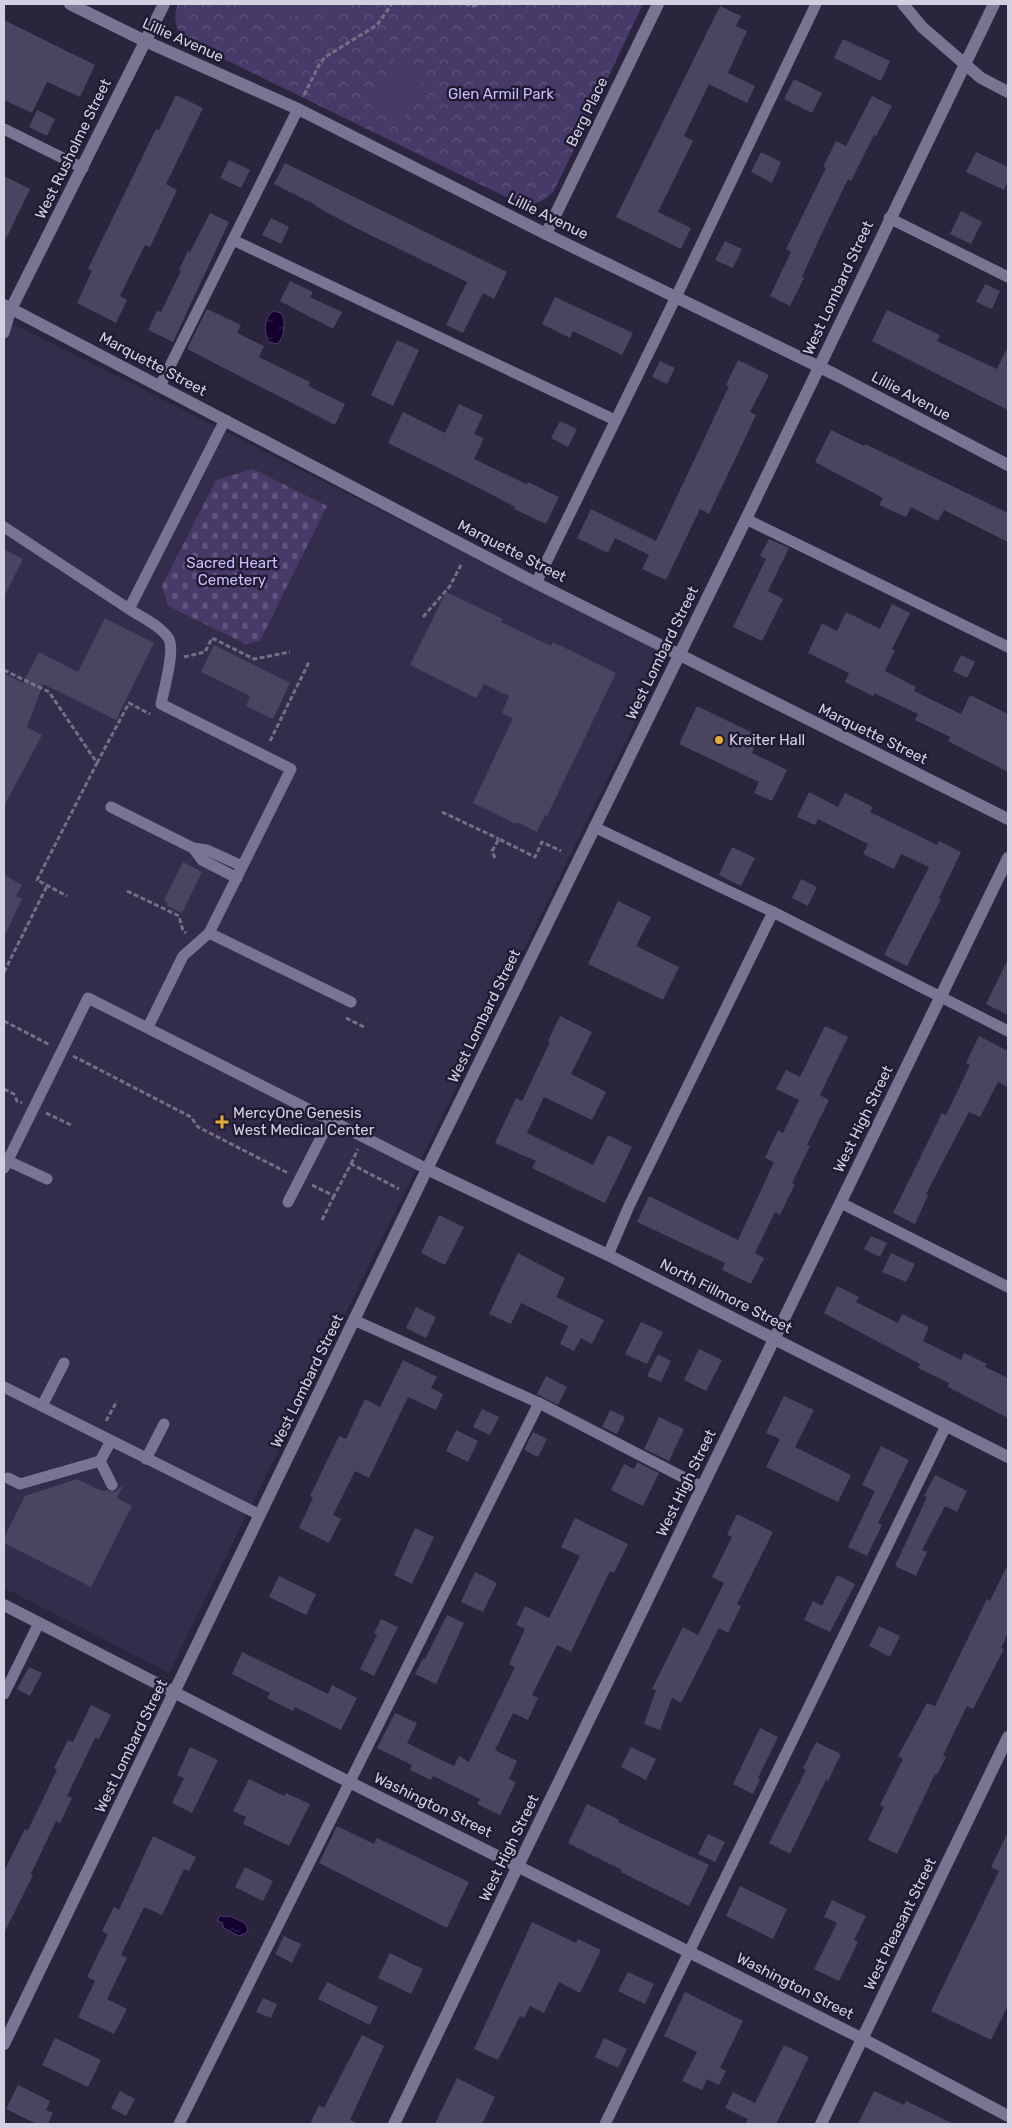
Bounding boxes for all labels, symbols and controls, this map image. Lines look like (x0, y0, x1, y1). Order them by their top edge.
street label: Lillie Avenue (140, 14, 226, 66)
street label: Berg Place (563, 74, 611, 150)
street label: West Rusholme Street (31, 76, 115, 222)
park label: Glen Armil Park (448, 85, 554, 103)
street label: Lillie Avenue (505, 189, 591, 243)
street label: West Lombard Street (799, 218, 877, 358)
street label: Marquette Street (96, 328, 210, 400)
street label: Lillie Avenue (868, 368, 954, 424)
street label: Marquette Street (455, 516, 569, 586)
park label: Sacred Heart Cemetery (186, 554, 278, 589)
street label: West Lombard Street (622, 583, 702, 723)
street label: Marquette Street (815, 700, 931, 768)
place label: Kreiter Hall (729, 731, 805, 749)
marker: Kreiter Hall (713, 734, 725, 746)
street label: West Lombard Street (444, 946, 524, 1086)
street label: West High Street (829, 1062, 897, 1175)
place label: MercyOne Genesis West Medical Center (233, 1104, 375, 1139)
marker: MercyOne Genesis West Medical Center (215, 1115, 229, 1129)
street label: North Fillmore Street (657, 1255, 795, 1337)
street label: West Lombard Street (267, 1311, 347, 1451)
street label: West High Street (652, 1426, 720, 1539)
street label: West Lombard Street (91, 1676, 171, 1816)
street label: Washington Street (371, 1769, 495, 1841)
street label: West High Street (475, 1791, 543, 1904)
street label: West Pleasant Street (860, 1855, 940, 1993)
street label: Washington Street (733, 1949, 857, 2023)

